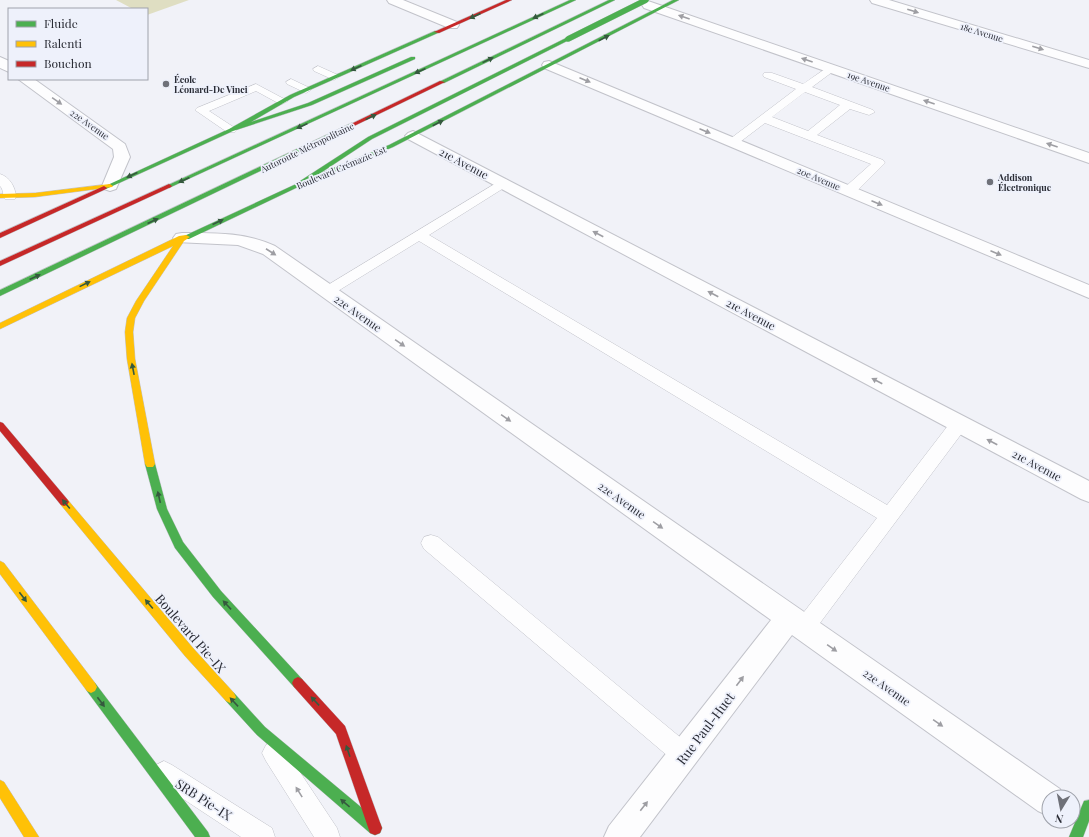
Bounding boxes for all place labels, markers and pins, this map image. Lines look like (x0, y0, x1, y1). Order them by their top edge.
place label: École Léonard-De Vinci (174, 73, 248, 95)
marker: École Léonard-De Vinci (161, 79, 171, 89)
place label: Addison Électronique (997, 171, 1052, 193)
marker: Addison Électronique (985, 177, 995, 187)

